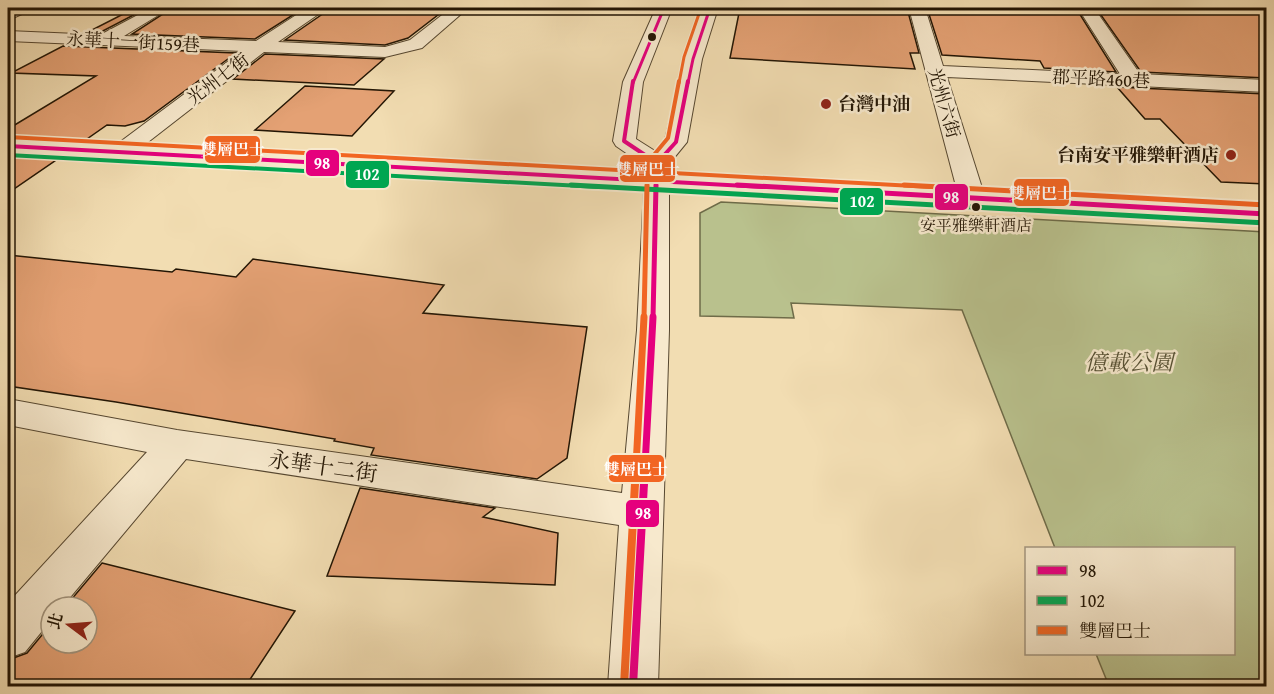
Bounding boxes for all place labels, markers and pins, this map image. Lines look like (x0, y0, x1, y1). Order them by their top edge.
unlabelled marker (646, 31, 658, 43)
place label: 台灣中油 (838, 90, 910, 117)
marker: 台灣中油 (819, 97, 833, 111)
place label: 台南安平雅樂軒酒店 (1057, 141, 1219, 168)
marker: 台南安平雅樂軒酒店 (1224, 148, 1238, 162)
marker: 安平雅樂軒酒店 (970, 201, 982, 213)
place label: 安平雅樂軒酒店 (920, 213, 1032, 237)

